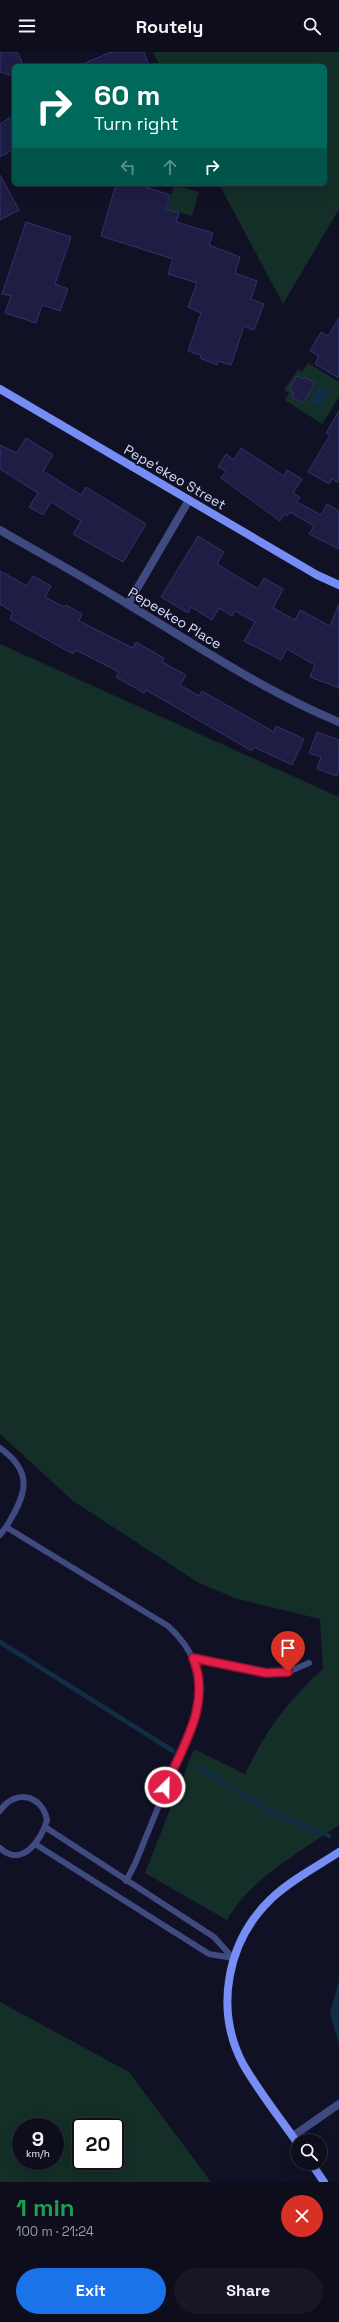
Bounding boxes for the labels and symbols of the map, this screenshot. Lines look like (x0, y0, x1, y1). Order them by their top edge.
street label: Pepeʻekeo Street (121, 440, 229, 514)
street label: Pepeekeo Place (125, 583, 225, 653)
pin (271, 1631, 305, 1672)
position arrow (144, 1766, 186, 1808)
speed limit sign: 20 (72, 2118, 124, 2170)

